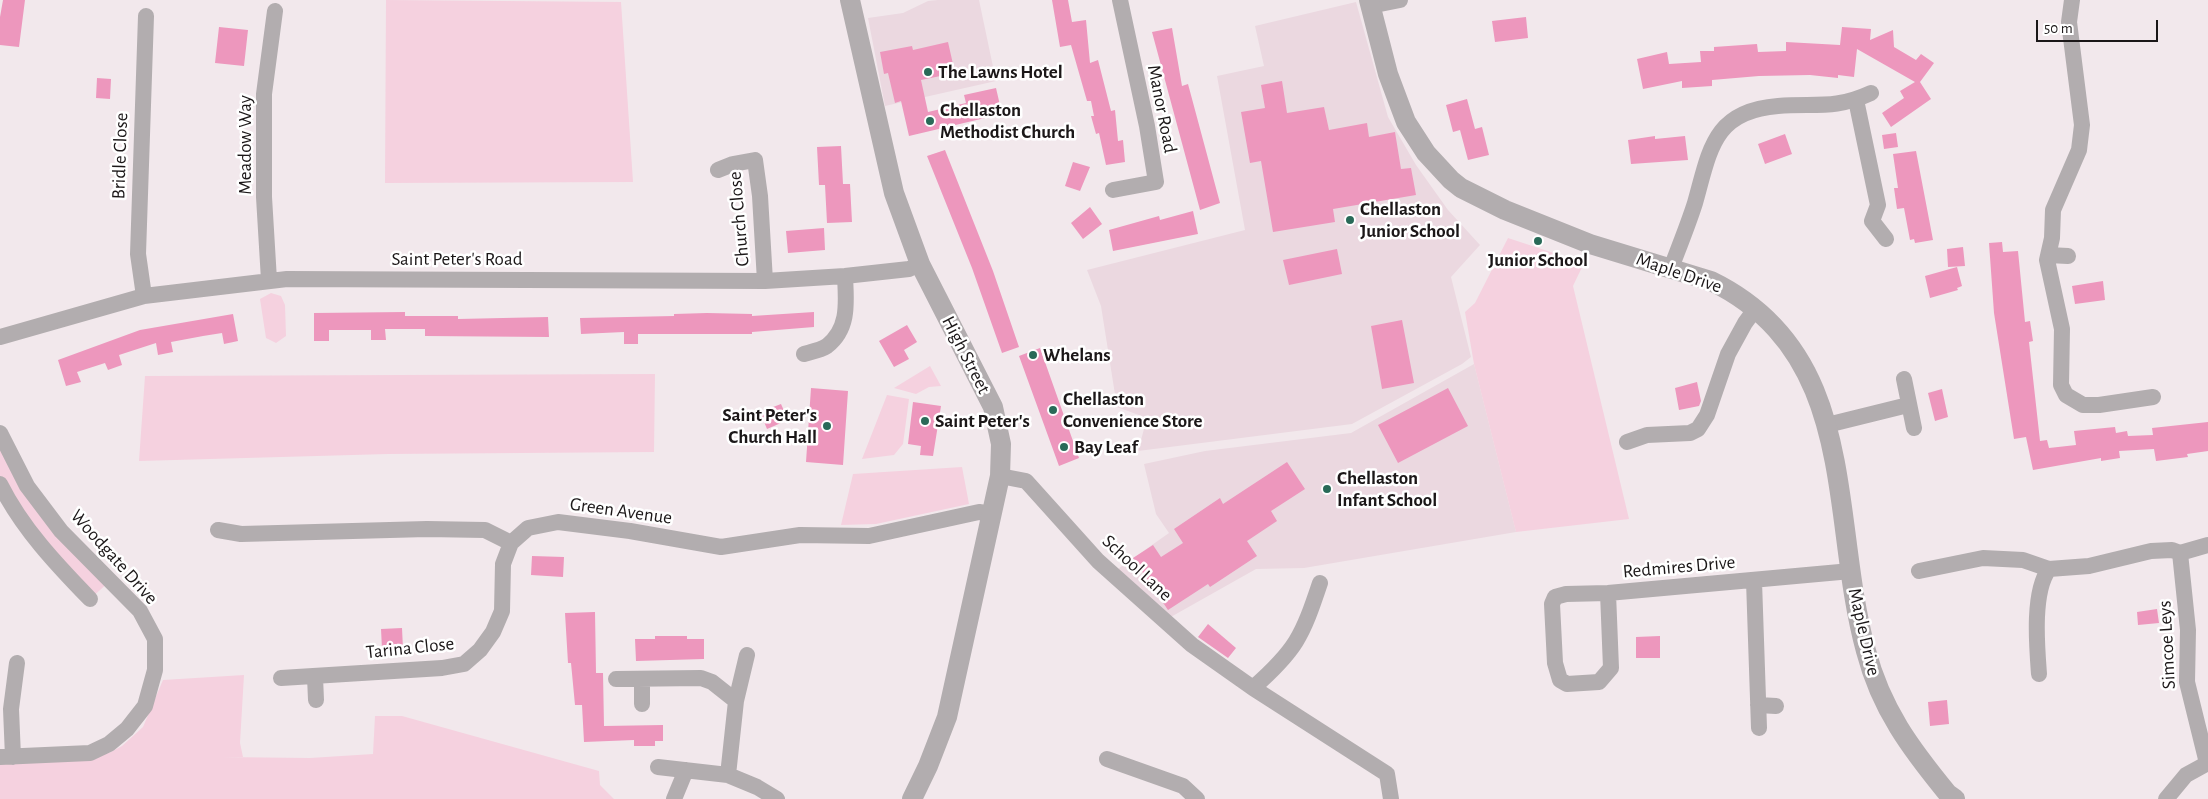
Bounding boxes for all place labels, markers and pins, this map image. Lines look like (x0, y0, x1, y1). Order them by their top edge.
place label: The Lawns Hotel (938, 61, 1063, 83)
marker: The Lawns Hotel (922, 66, 934, 78)
place label: Chellaston Methodist Church (940, 99, 1075, 143)
marker: Chellaston Methodist Church (924, 115, 936, 127)
place label: Chellaston Junior School (1360, 198, 1460, 242)
marker: Chellaston Junior School (1344, 214, 1356, 226)
marker: Junior School (1532, 235, 1544, 247)
place label: Junior School (1488, 249, 1588, 271)
place label: Whelans (1043, 344, 1111, 366)
marker: Whelans (1027, 349, 1039, 361)
place label: Chellaston Convenience Store (1063, 388, 1203, 432)
place label: Saint Peter's Church Hall (722, 404, 817, 448)
marker: Chellaston Convenience Store (1047, 404, 1059, 416)
place label: Saint Peter's (935, 410, 1030, 432)
marker: Saint Peter's (919, 415, 931, 427)
marker: Saint Peter's Church Hall (821, 420, 833, 432)
place label: Bay Leaf (1074, 436, 1138, 458)
marker: Bay Leaf (1058, 441, 1070, 453)
place label: Chellaston Infant School (1337, 467, 1437, 511)
marker: Chellaston Infant School (1321, 483, 1333, 495)

